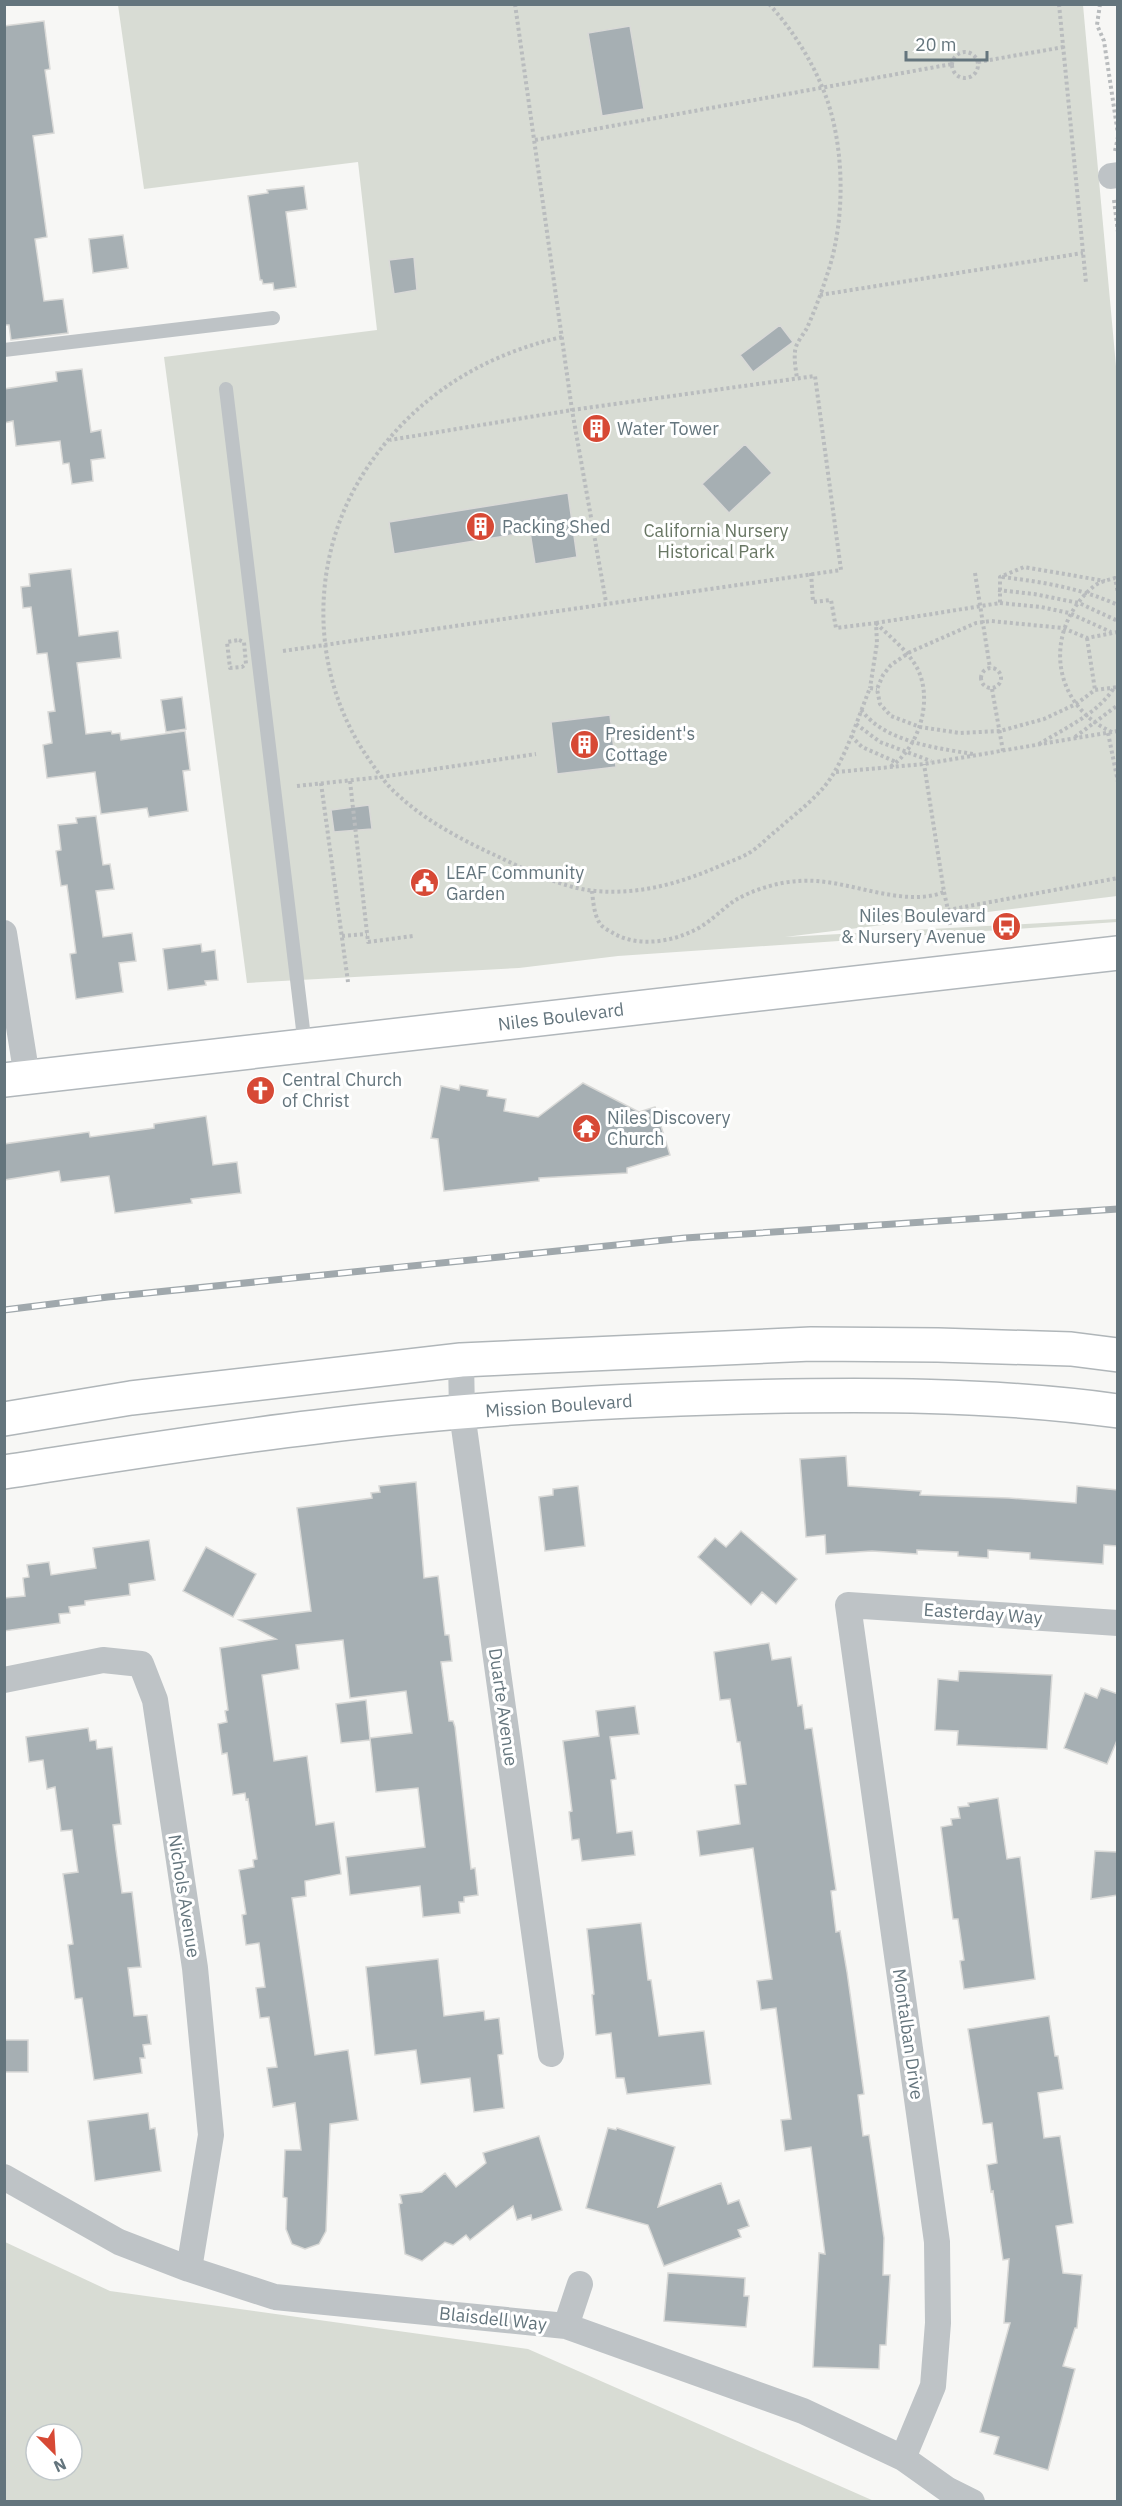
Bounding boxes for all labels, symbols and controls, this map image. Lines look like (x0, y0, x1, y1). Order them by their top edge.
scale bar (906, 24, 987, 62)
text: 20 m (915, 33, 957, 56)
building icon: Water Tower (580, 413, 612, 445)
place label: Water Tower (617, 417, 719, 440)
building icon: Packing Shed (465, 511, 497, 543)
place label: Packing Shed (502, 515, 610, 538)
park label: California Nursery Historical Park (643, 519, 789, 563)
place label: President's Cottage (605, 722, 695, 766)
building icon: President's Cottage (568, 728, 600, 760)
place label: LEAF Community Garden (446, 861, 584, 905)
public building icon: LEAF Community Garden (409, 867, 441, 899)
place label: Niles Boulevard & Nursery Avenue (841, 904, 986, 948)
bus stop icon: Niles Boulevard & Nursery Avenue (991, 910, 1023, 942)
street label: Niles Boulevard (497, 997, 625, 1036)
place label: Central Church of Christ (282, 1068, 402, 1112)
church icon: Central Church of Christ (245, 1074, 277, 1106)
place label: Niles Discovery Church (607, 1106, 731, 1150)
temple icon: Niles Discovery Church (570, 1112, 602, 1144)
street label: Mission Boulevard (485, 1389, 633, 1422)
street label: Easterday Way (923, 1598, 1043, 1629)
street label: Duarte Avenue (484, 1646, 523, 1768)
street label: Nichols Avenue (163, 1833, 206, 1959)
street label: Montalban Drive (888, 1967, 929, 2101)
street label: Blaisdell Way (438, 2301, 548, 2336)
north arrow (24, 2422, 84, 2482)
text: N (51, 2454, 69, 2477)

